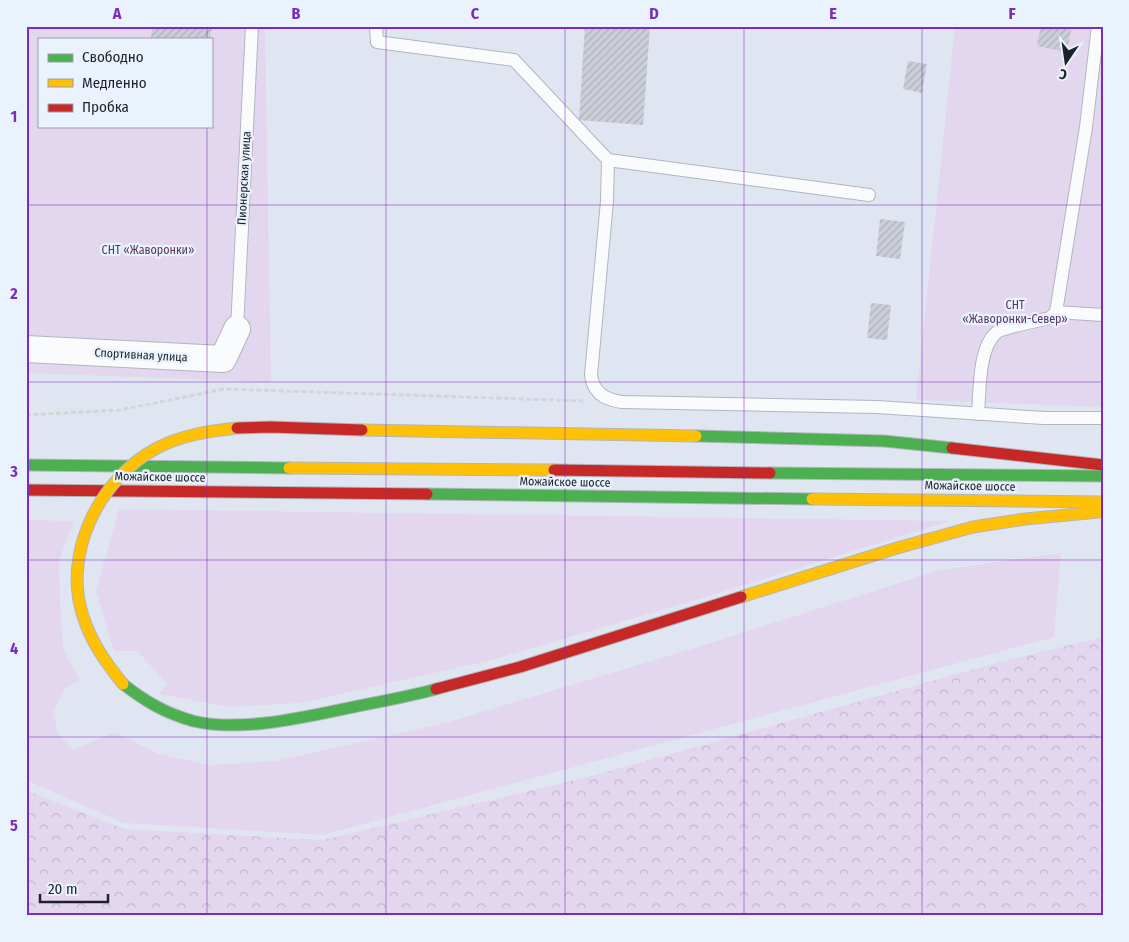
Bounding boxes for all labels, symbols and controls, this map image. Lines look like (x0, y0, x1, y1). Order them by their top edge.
text: A (112, 4, 122, 23)
text: B (292, 4, 301, 23)
text: C (471, 4, 480, 23)
text: D (649, 4, 659, 23)
text: E (829, 4, 837, 23)
text: F (1008, 4, 1016, 23)
legend (38, 38, 212, 128)
north arrow (1042, 38, 1092, 88)
text: Свободно (82, 48, 144, 66)
text: С (1057, 65, 1069, 83)
text: Медленно (82, 74, 147, 92)
text: Пробка (82, 98, 129, 116)
text: 1 (11, 107, 17, 126)
street label: Пионерская улица (235, 131, 253, 225)
park label: СНТ «Жаворонки» (102, 243, 194, 257)
text: 2 (9, 284, 18, 303)
park label: СНТ «Жаворонки-Север» (962, 298, 1068, 326)
street label: Спортивная улица (94, 346, 188, 364)
text: 3 (9, 462, 18, 481)
street label: Можайское шоссе (114, 469, 206, 485)
street label: Можайское шоссе (519, 474, 611, 490)
street label: Можайское шоссе (924, 478, 1016, 494)
text: 4 (10, 639, 18, 658)
text: 5 (10, 816, 18, 835)
scale bar (40, 872, 108, 904)
text: 20 m (48, 880, 78, 898)

